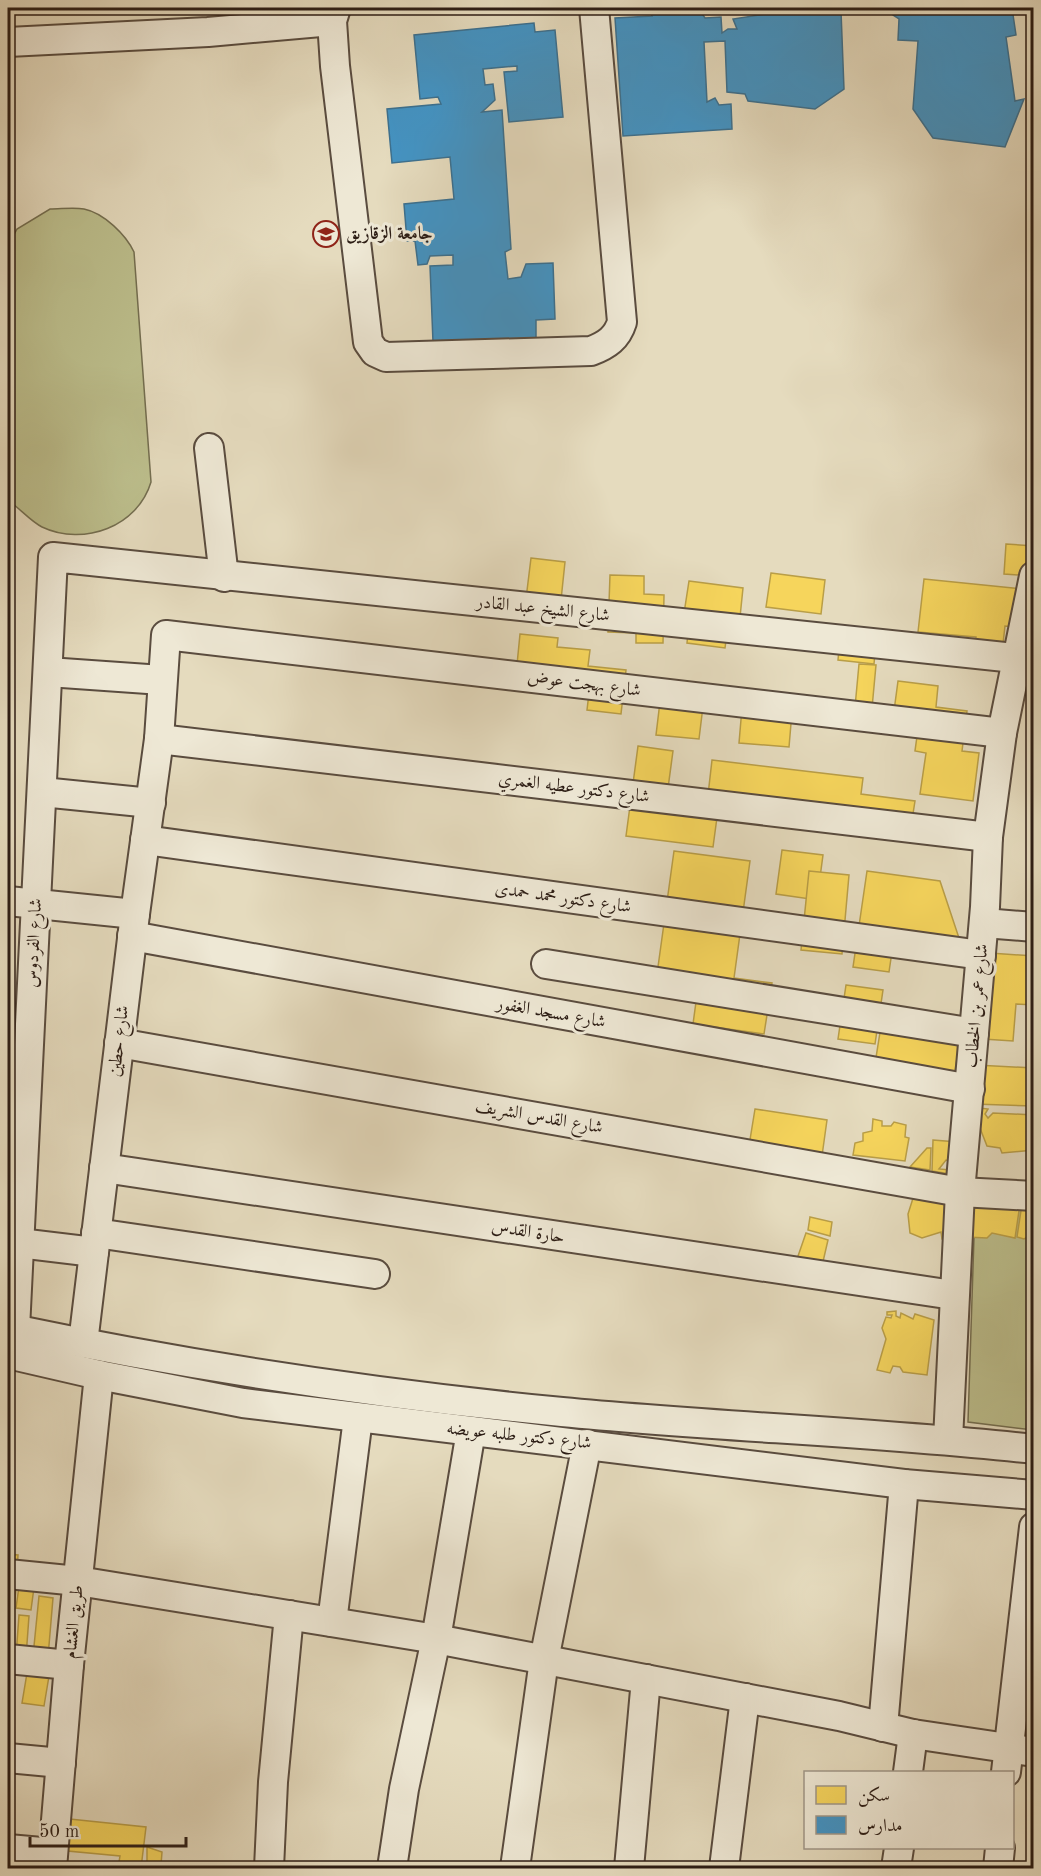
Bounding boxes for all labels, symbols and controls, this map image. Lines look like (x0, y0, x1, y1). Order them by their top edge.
school or university icon: جامعة الزقازيق (311, 219, 341, 249)
place label: جامعة الزقازيق (346, 225, 433, 244)
street label: شارع الشيخ عبد القادر (473, 593, 611, 631)
street label: شارع بهجت عوض (526, 668, 642, 705)
street label: شارع دكتور عطيه الغمري (497, 770, 651, 811)
street label: شارع دكتور محمد حمدى (493, 880, 632, 921)
street label: شارع الفردوس (23, 898, 50, 988)
street label: شارع عمر بن الخطاب (963, 943, 996, 1069)
street label: شارع مسجد الغفور (492, 994, 607, 1036)
street label: شارع حطين (106, 1004, 137, 1078)
street label: شارع القدس الشريف (473, 1097, 604, 1142)
street label: حارة القدس (490, 1217, 566, 1248)
street label: شارع دكتور طلبه عويضه (445, 1419, 592, 1458)
street label: طريق الغشام (61, 1584, 93, 1660)
legend (804, 1771, 1014, 1849)
text: سكن (858, 1786, 890, 1807)
scale bar (30, 1810, 186, 1848)
text: مدارس (858, 1817, 902, 1836)
text: 50 m (39, 1823, 79, 1841)

